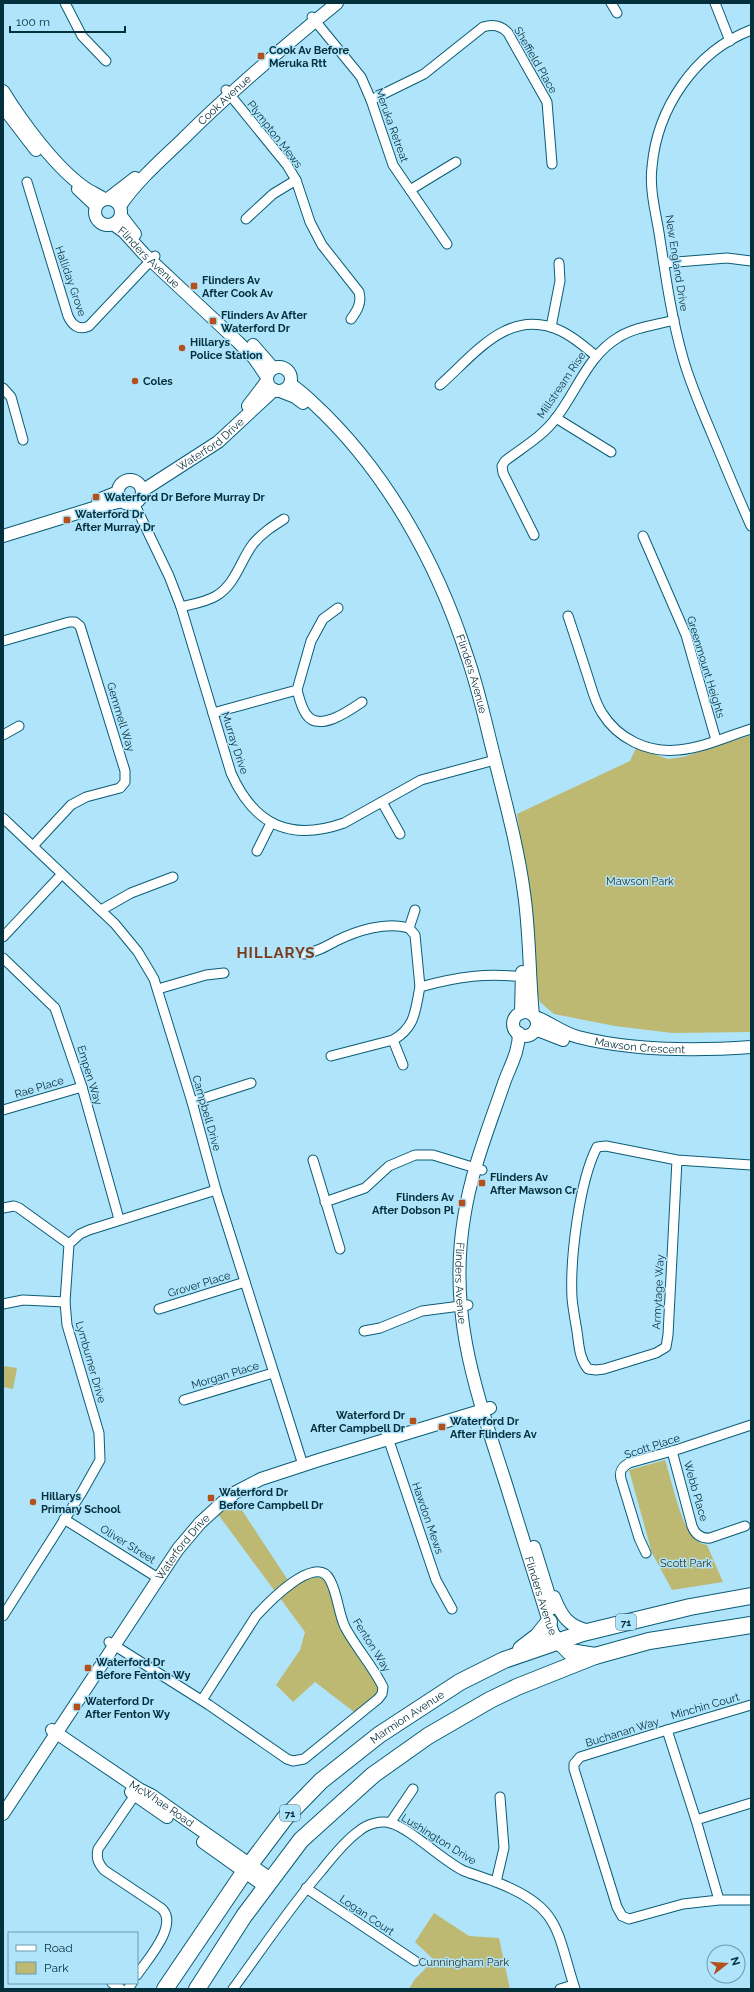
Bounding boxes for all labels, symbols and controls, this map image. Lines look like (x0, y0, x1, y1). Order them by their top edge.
scale bar (10, 8, 125, 34)
text: 100 m (16, 15, 50, 29)
street label: Sheffield Place (511, 25, 560, 96)
place label: Cook Av Before Meruka Rtt (269, 44, 350, 70)
marker: Cook Av Before Meruka Rtt (256, 51, 266, 61)
street label: Cook Avenue (195, 72, 254, 128)
street label: Meruka Retreat (372, 86, 411, 164)
street label: Plympton Mews (244, 98, 305, 171)
street label: New England Drive (662, 214, 691, 313)
street label: Flinders Avenue (115, 224, 183, 291)
street label: Halliday Grove (52, 244, 89, 319)
place label: Flinders Av After Cook Av (202, 274, 273, 300)
marker: Flinders Av After Cook Av (189, 281, 199, 291)
place label: Flinders Av After Waterford Dr (221, 309, 308, 335)
marker: Flinders Av After Waterford Dr (208, 316, 218, 326)
place label: Hillarys Police Station (190, 336, 263, 362)
marker: Hillarys Police Station (177, 343, 187, 353)
street label: Millstream Rise (534, 349, 589, 421)
place label: Coles (143, 375, 173, 388)
marker: Coles (130, 376, 140, 386)
street label: Waterford Drive (175, 415, 247, 474)
place label: Waterford Dr Before Murray Dr (104, 491, 266, 504)
marker: Waterford Dr Before Murray Dr (91, 492, 101, 502)
place label: Waterford Dr After Murray Dr (75, 508, 156, 534)
marker: Waterford Dr After Murray Dr (62, 515, 72, 525)
street label: Greenmount Heights (684, 615, 727, 720)
street label: Flinders Avenue (453, 633, 489, 715)
street label: Gemmell Way (104, 681, 137, 753)
street label: Murray Drive (218, 711, 251, 776)
park label: Mawson Park (606, 875, 674, 888)
district label: HILLARYS (236, 944, 316, 962)
street label: Mawson Crescent (593, 1035, 685, 1056)
street label: Empen Way (74, 1044, 105, 1107)
street label: Rae Place (13, 1074, 66, 1101)
street label: Campbell Drive (189, 1074, 224, 1153)
place label: Flinders Av After Mawson Cr (490, 1171, 577, 1197)
marker: Flinders Av After Mawson Cr (477, 1178, 487, 1188)
place label: Flinders Av After Dobson Pl (372, 1191, 455, 1217)
marker: Flinders Av After Dobson Pl (457, 1198, 467, 1208)
street label: Flinders Avenue (452, 1242, 469, 1325)
street label: Armytage Way (650, 1254, 667, 1330)
street label: Grover Place (166, 1269, 232, 1300)
street label: Lymburner Drive (73, 1320, 109, 1405)
street label: Morgan Place (190, 1359, 261, 1392)
place label: Waterford Dr After Campbell Dr (310, 1409, 406, 1435)
place label: Waterford Dr After Flinders Av (450, 1415, 537, 1441)
marker: Waterford Dr After Campbell Dr (408, 1416, 418, 1426)
marker: Waterford Dr After Flinders Av (437, 1422, 447, 1432)
street label: Scott Place (623, 1431, 682, 1462)
street label: Webb Place (681, 1460, 710, 1523)
street label: Hawdon Mews (409, 1480, 446, 1556)
place label: Waterford Dr Before Campbell Dr (219, 1486, 324, 1512)
place label: Hillarys Primary School (41, 1490, 121, 1516)
marker: Waterford Dr Before Campbell Dr (206, 1493, 216, 1503)
marker: Hillarys Primary School (28, 1497, 38, 1507)
street label: Waterford Drive (153, 1511, 213, 1583)
street label: Oliver Street (98, 1522, 158, 1567)
street label: Flinders Avenue (522, 1555, 559, 1638)
park label: Scott Park (660, 1557, 712, 1570)
road number: 71 (616, 1614, 636, 1630)
street label: Fenton Way (350, 1616, 393, 1674)
place label: Waterford Dr Before Fenton Wy (96, 1656, 191, 1682)
marker: Waterford Dr Before Fenton Wy (83, 1663, 93, 1673)
street label: Marmion Avenue (368, 1688, 447, 1746)
street label: Minchin Court (669, 1690, 741, 1722)
place label: Waterford Dr After Fenton Wy (85, 1695, 170, 1721)
marker: Waterford Dr After Fenton Wy (72, 1702, 82, 1712)
street label: Buchanan Way (584, 1715, 661, 1750)
street label: McWhae Road (126, 1778, 196, 1830)
road number: 71 (280, 1805, 300, 1821)
street label: Lushington Drive (399, 1811, 479, 1868)
street label: Logan Court (337, 1892, 397, 1939)
legend (8, 1932, 138, 1984)
text: Road (44, 1941, 73, 1955)
north arrow (706, 1944, 746, 1984)
text: N (728, 1955, 743, 1967)
park label: Cunningham Park (419, 1956, 509, 1969)
text: Park (44, 1961, 69, 1975)

